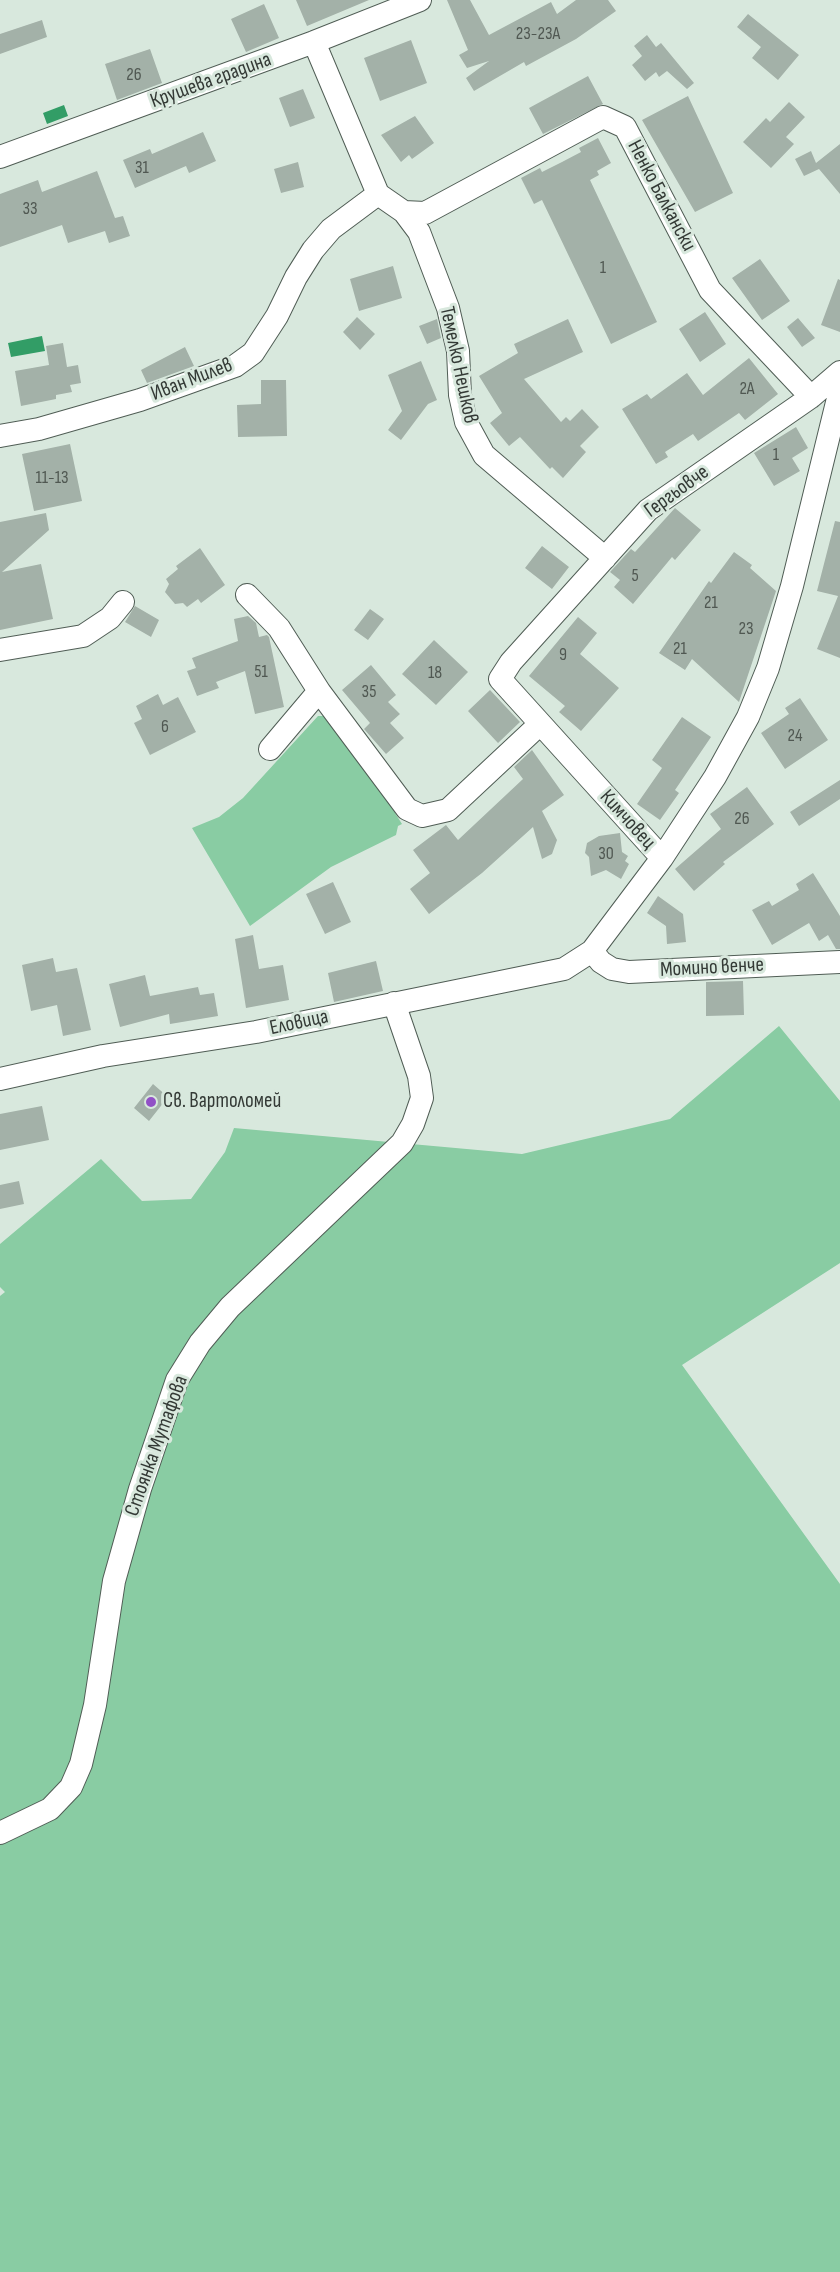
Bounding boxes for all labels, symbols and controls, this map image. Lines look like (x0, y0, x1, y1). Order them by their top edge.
house number: 23-23А (516, 23, 560, 45)
street label: Крушева градина (147, 47, 275, 115)
house number: 26 (126, 64, 142, 86)
street label: Ненко Балкански (621, 136, 701, 256)
house number: 31 (135, 157, 149, 179)
house number: 33 (22, 198, 38, 220)
house number: 1 (600, 257, 606, 279)
street label: Темелко Нешков (433, 304, 483, 426)
street label: Иван Милев (148, 353, 236, 407)
house number: 2А (739, 378, 755, 400)
house number: 1 (773, 444, 779, 466)
street label: Гергьовче (640, 460, 714, 524)
house number: 11-13 (35, 467, 69, 489)
house number: 5 (631, 565, 639, 587)
house number: 21 (704, 592, 718, 614)
house number: 23 (739, 618, 753, 640)
house number: 21 (673, 638, 687, 660)
house number: 9 (559, 644, 567, 666)
house number: 51 (254, 661, 268, 683)
house number: 18 (428, 662, 442, 684)
house number: 35 (362, 681, 376, 703)
house number: 6 (161, 716, 169, 738)
house number: 24 (788, 725, 802, 747)
street label: Кимчовец (594, 785, 660, 855)
house number: 26 (734, 808, 750, 830)
house number: 30 (598, 843, 614, 865)
street label: Момино венче (659, 953, 765, 983)
street label: Еловица (267, 1005, 331, 1041)
place label: Св. Вартоломей (163, 1089, 281, 1115)
marker: Св. Вартоломей (144, 1095, 158, 1109)
street label: Стоянка Мутафова (120, 1372, 194, 1520)

